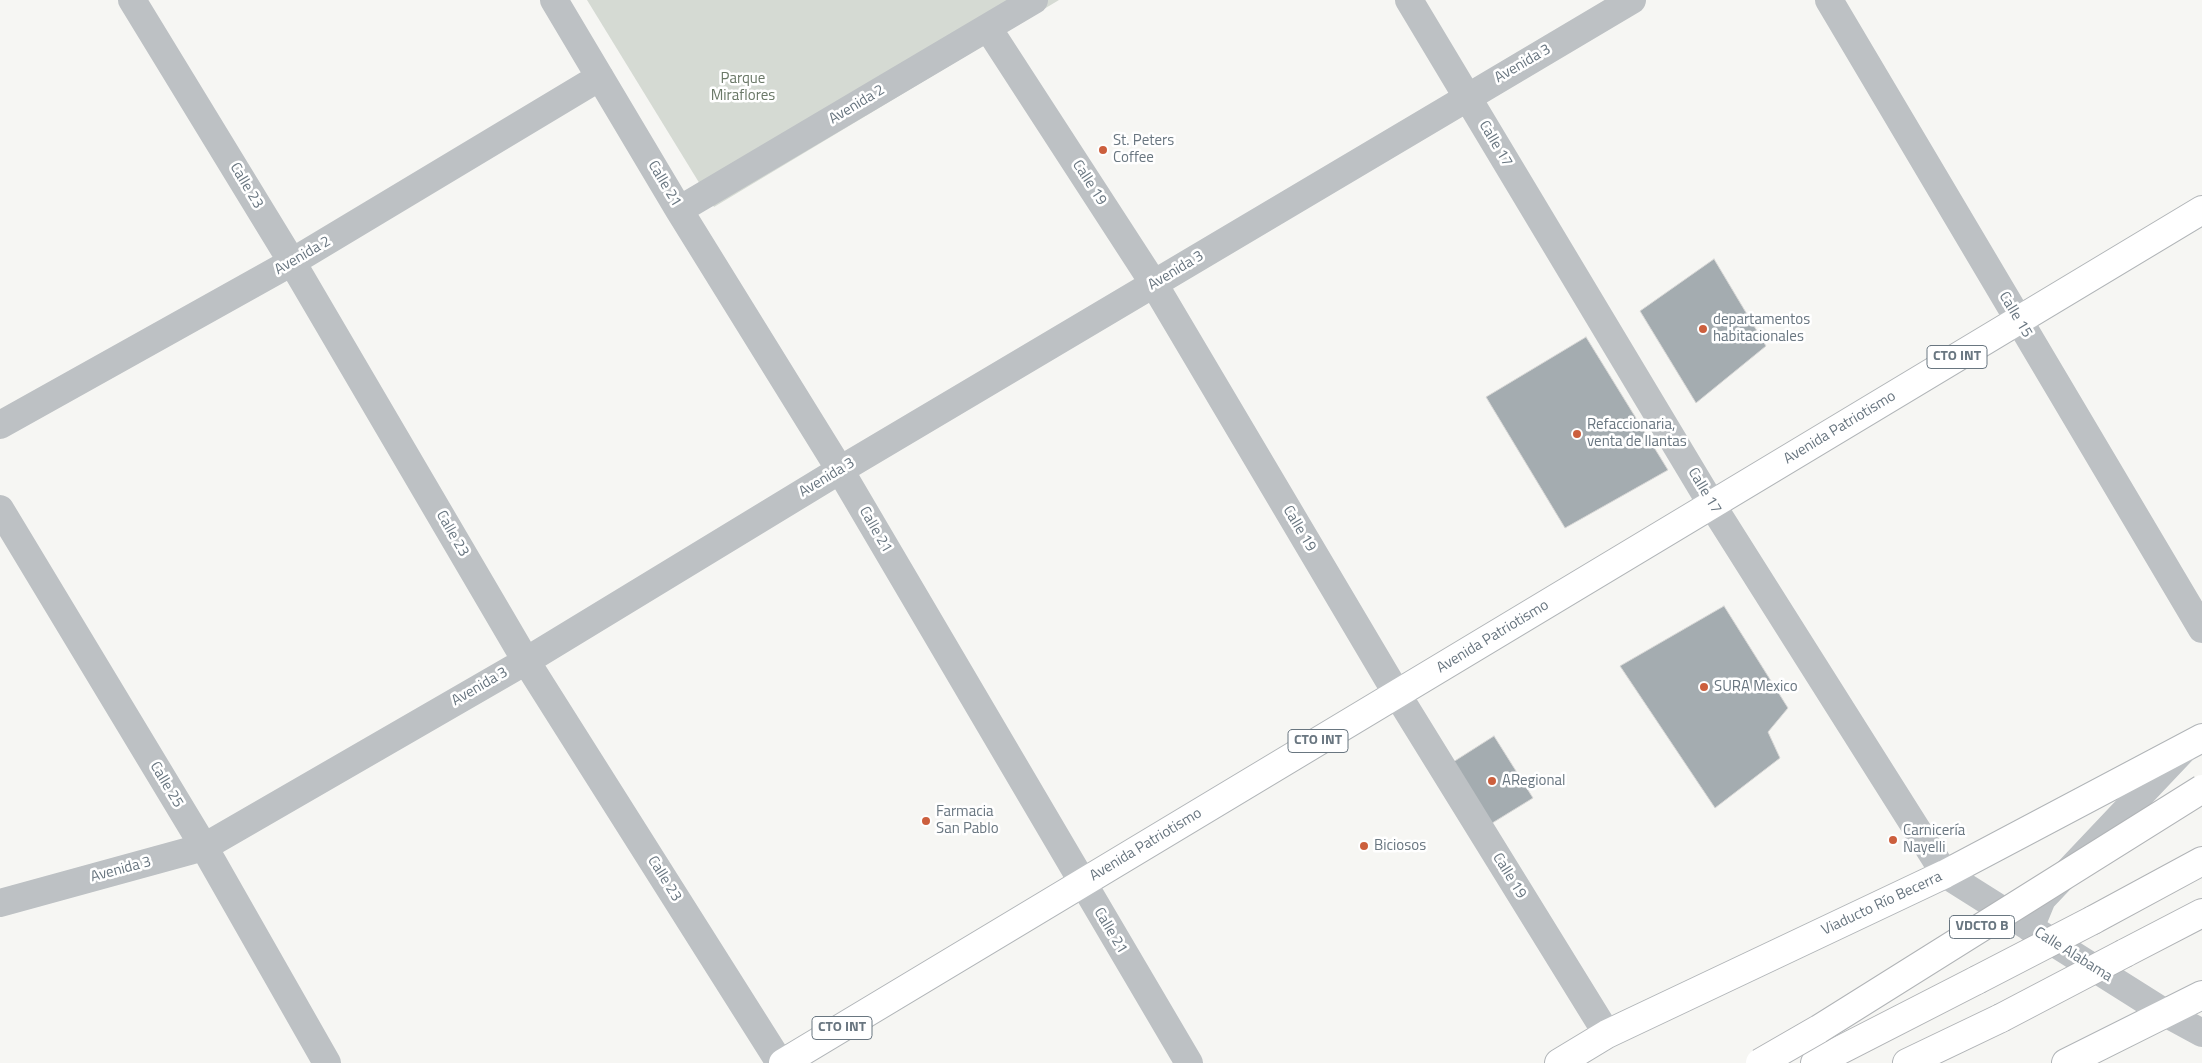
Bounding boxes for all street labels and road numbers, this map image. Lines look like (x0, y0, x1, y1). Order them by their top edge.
street label: Avenida 3 (1492, 41, 1554, 87)
street label: Avenida 2 (826, 81, 888, 129)
street label: Calle 17 (1474, 118, 1516, 170)
street label: Calle 19 (1068, 157, 1110, 209)
street label: Calle 21 (643, 158, 685, 210)
street label: Calle 23 (225, 160, 267, 212)
street label: Avenida 2 (272, 233, 334, 279)
street label: Avenida 3 (1145, 247, 1207, 295)
street label: Calle 15 (1994, 289, 2036, 341)
road number: CTO INT (1927, 346, 1987, 368)
street label: Avenida Patriotismo (1781, 387, 1899, 469)
street label: Avenida 3 (796, 454, 858, 502)
street label: Calle 17 (1683, 465, 1725, 517)
street label: Calle 19 (1278, 503, 1320, 555)
street label: Calle 21 (855, 504, 895, 556)
street label: Calle 23 (432, 508, 472, 560)
street label: Avenida Patriotismo (1434, 596, 1552, 678)
street label: Avenida 3 (449, 664, 511, 710)
road number: CTO INT (1288, 729, 1348, 752)
street label: Calle 25 (145, 759, 187, 811)
street label: Avenida Patriotismo (1087, 804, 1205, 886)
street label: Calle 19 (1488, 850, 1530, 902)
street label: Avenida 3 (89, 853, 153, 887)
street label: Calle 23 (643, 853, 685, 905)
street label: Viaducto Río Becerra (1819, 868, 1945, 940)
street label: Calle 21 (1089, 905, 1131, 957)
road number: VDCTO B (1950, 916, 2014, 939)
street label: Calle Alabama (2031, 924, 2115, 986)
road number: CTO INT (812, 1016, 872, 1040)

